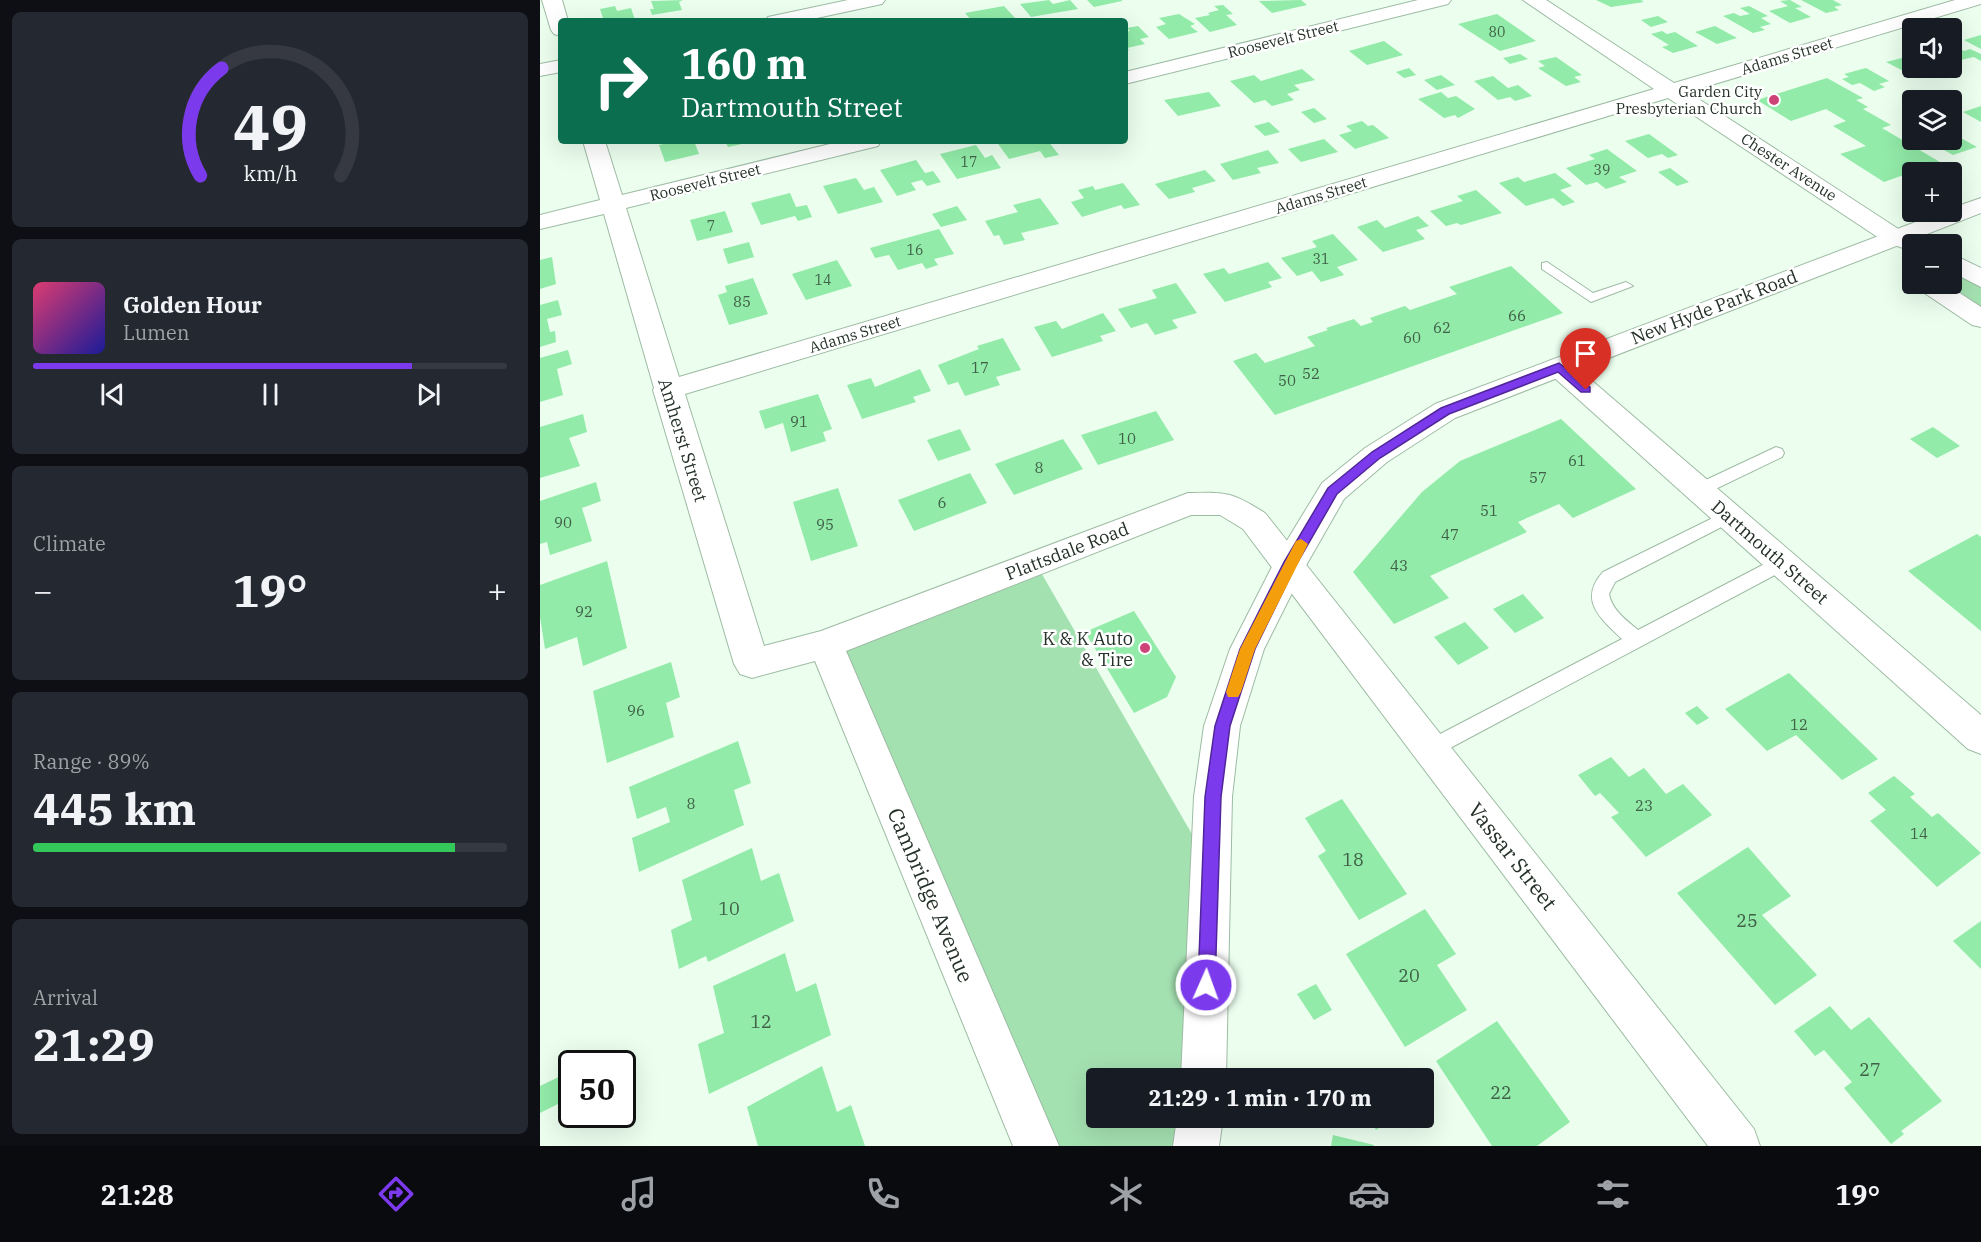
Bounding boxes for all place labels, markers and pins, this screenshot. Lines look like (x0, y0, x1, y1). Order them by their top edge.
place label: Garden City Presbyterian Church (1616, 82, 1762, 118)
marker: Garden City Presbyterian Church (1767, 93, 1781, 107)
pin (1560, 328, 1611, 390)
place label: K & K Auto & Tire (1043, 627, 1133, 671)
marker: K & K Auto & Tire (1138, 641, 1152, 655)

